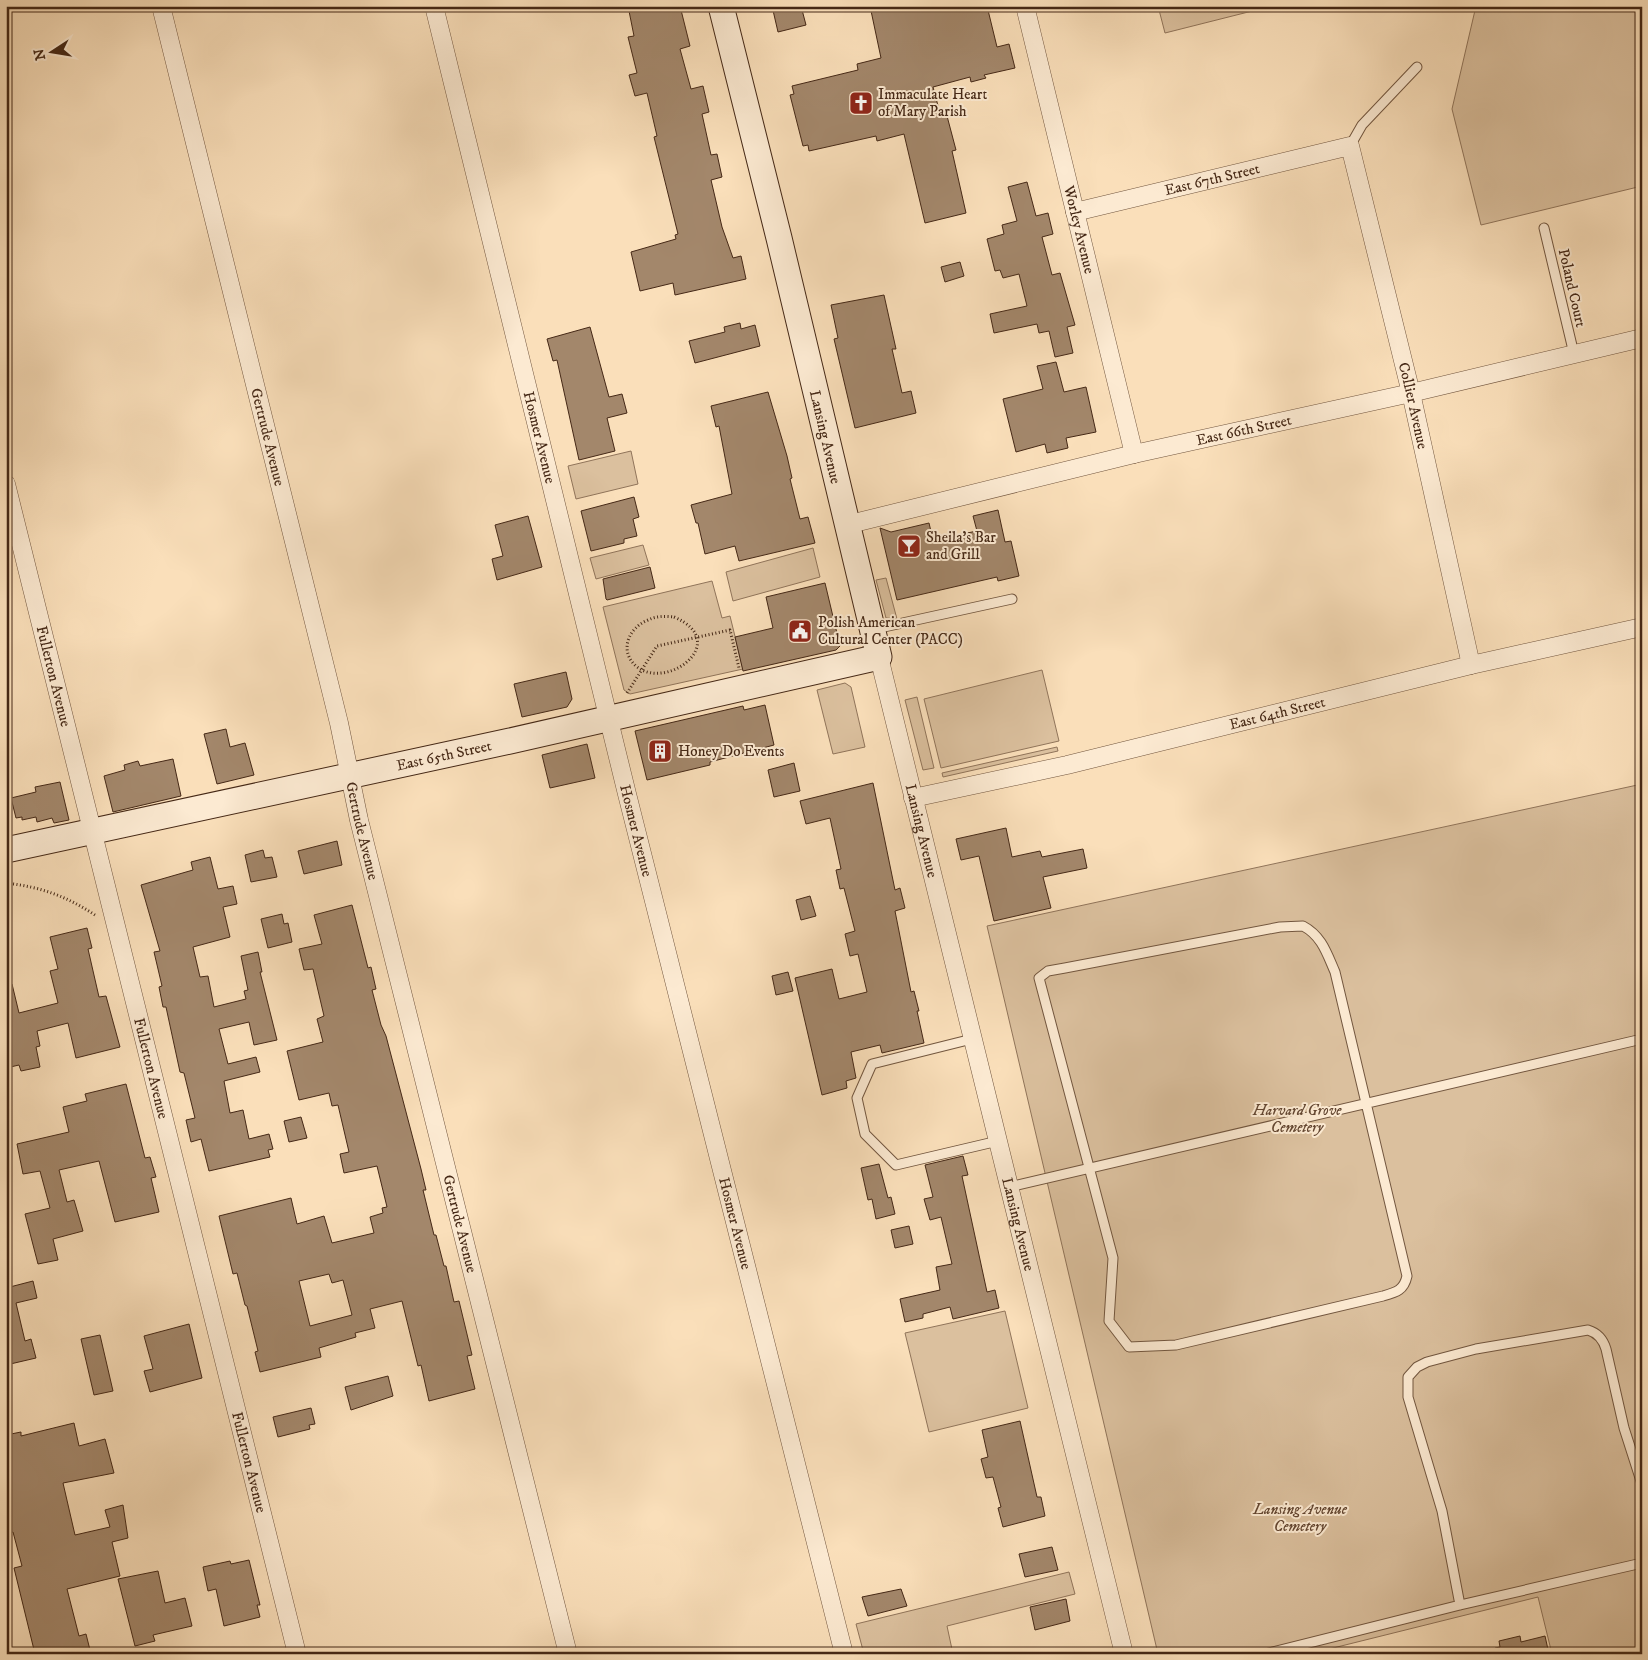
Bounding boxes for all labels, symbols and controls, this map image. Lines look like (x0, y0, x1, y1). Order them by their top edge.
north arrow (28, 28, 78, 78)
text: N (30, 47, 50, 62)
place label: Immaculate Heart of Mary Parish (878, 85, 987, 121)
church icon: Immaculate Heart of Mary Parish (848, 90, 874, 116)
street label: East 67th Street (1163, 158, 1262, 200)
street label: Worley Avenue (1059, 182, 1099, 276)
street label: Poland Court (1554, 247, 1590, 329)
street label: Collier Avenue (1394, 360, 1433, 451)
street label: Gertrude Avenue (247, 386, 289, 488)
street label: Lansing Avenue (805, 388, 845, 486)
street label: Hosmer Avenue (519, 389, 560, 485)
street label: East 66th Street (1194, 410, 1293, 450)
place label: Sheila's Bar and Grill (926, 528, 996, 564)
bar icon: Sheila's Bar and Grill (896, 533, 922, 559)
place label: Polish American Cultural Center (PACC) (818, 613, 963, 649)
public building icon: Polish American Cultural Center (PACC) (787, 618, 813, 644)
street label: Fullerton Avenue (32, 624, 75, 729)
street label: East 64th Street (1227, 692, 1327, 734)
street label: East 65th Street (395, 736, 493, 775)
building icon: Honey Do Events (647, 738, 673, 764)
place label: Honey Do Events (678, 742, 784, 761)
street label: Gertrude Avenue (342, 780, 383, 882)
street label: Lansing Avenue (901, 782, 942, 880)
street label: Hosmer Avenue (616, 783, 657, 879)
street label: Fullerton Avenue (130, 1016, 173, 1121)
park label: Harvard Grove Cemetery (1252, 1101, 1342, 1137)
street label: Gertrude Avenue (439, 1173, 482, 1275)
street label: Hosmer Avenue (715, 1175, 756, 1271)
street label: Lansing Avenue (998, 1175, 1039, 1273)
street label: Fullerton Avenue (228, 1410, 271, 1515)
park label: Lansing Avenue Cemetery (1252, 1500, 1348, 1536)

